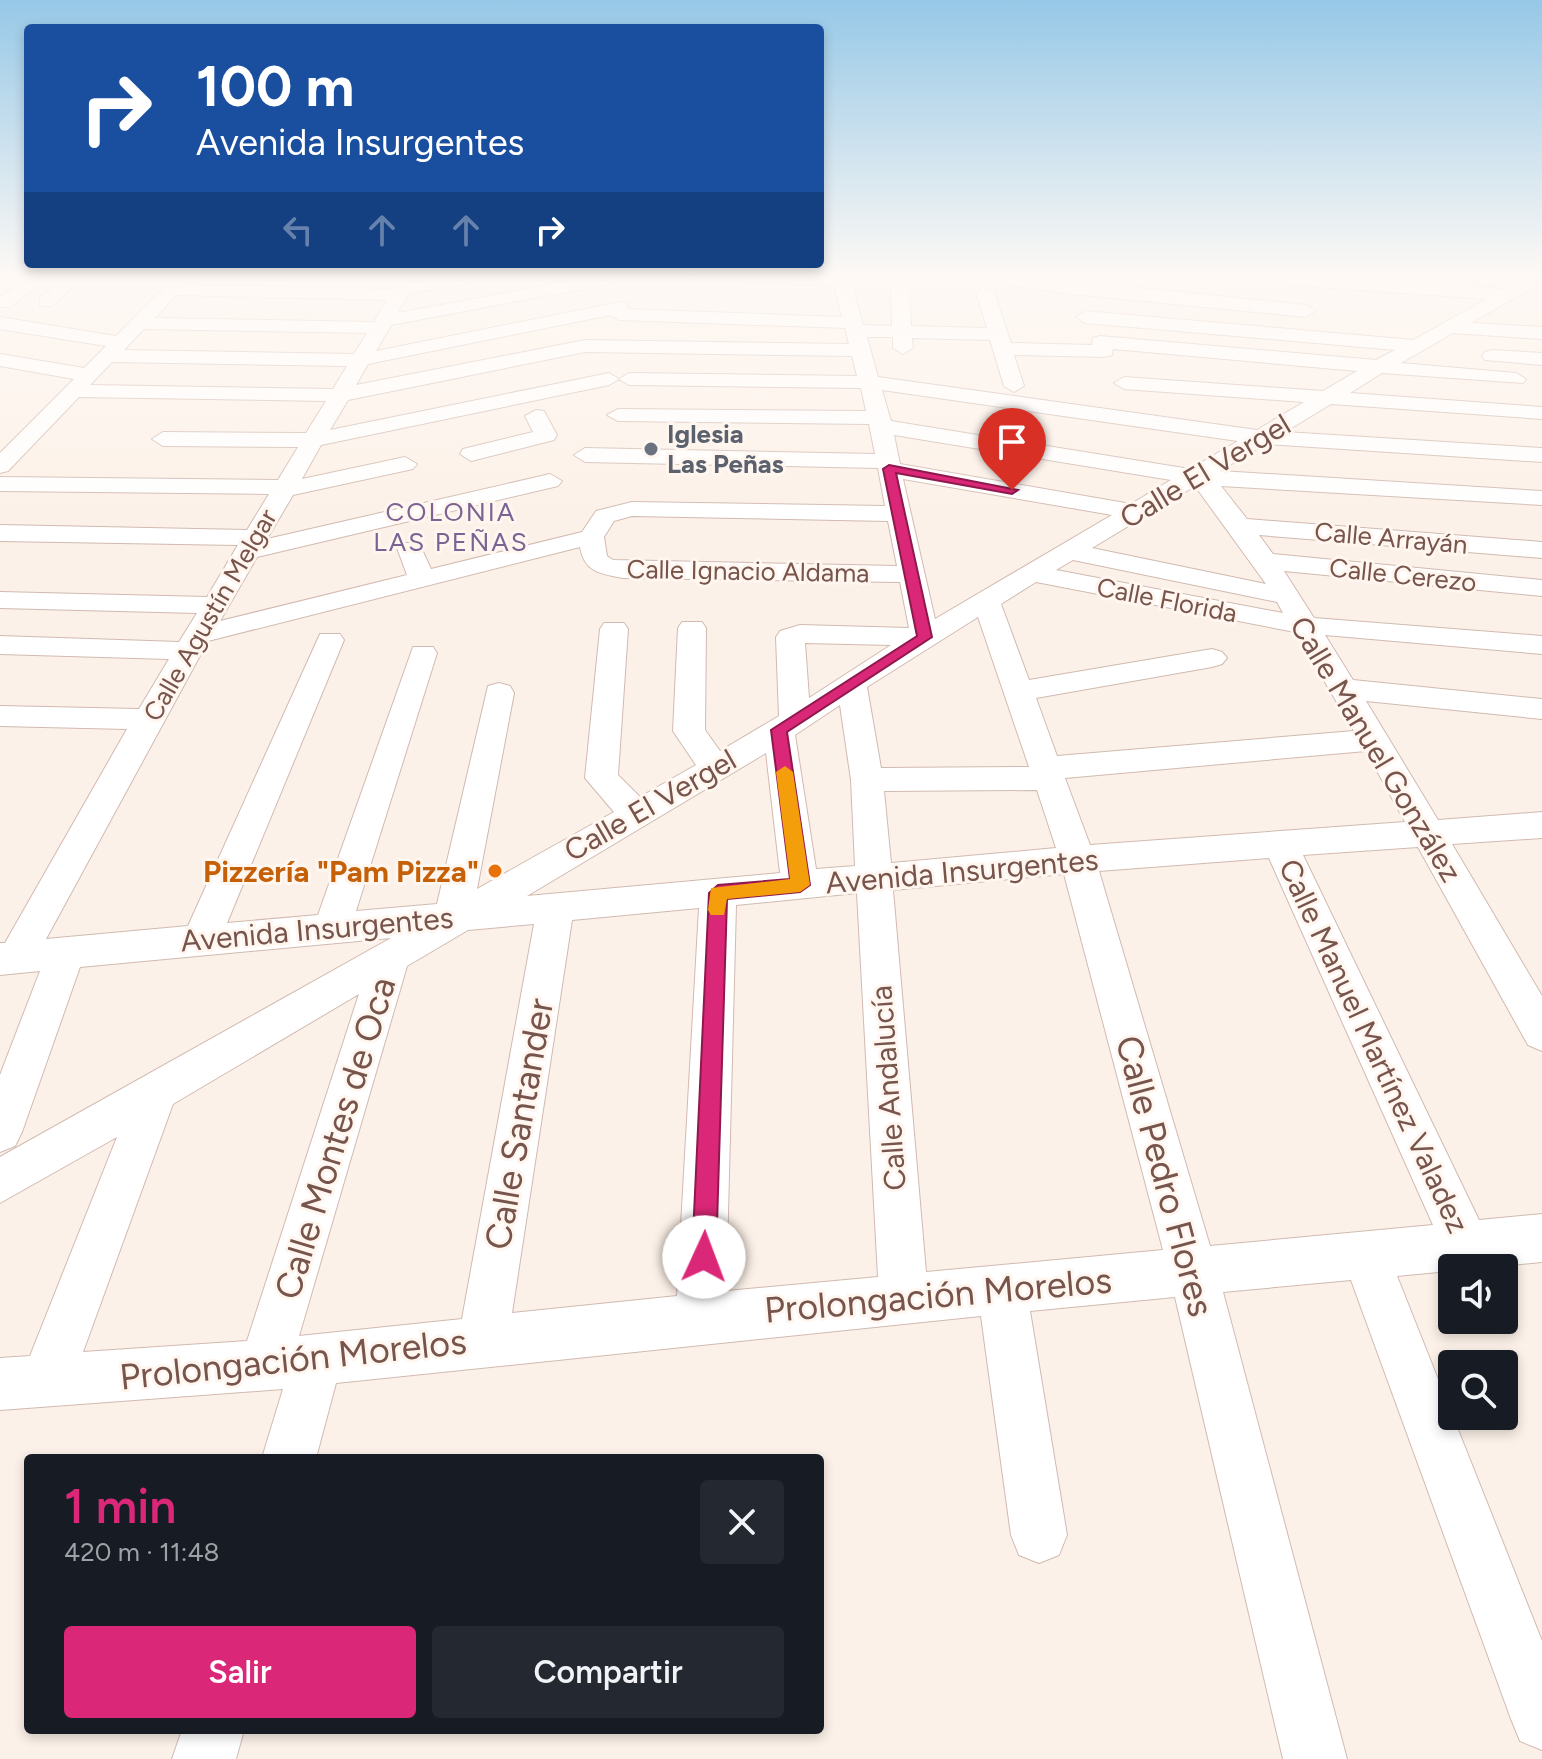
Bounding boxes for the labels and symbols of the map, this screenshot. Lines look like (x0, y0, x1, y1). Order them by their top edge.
street label: Calle El Vergel (1113, 406, 1297, 536)
pin (978, 408, 1046, 490)
place label: Iglesia Las Peñas (667, 418, 784, 480)
marker: Iglesia Las Peñas (642, 440, 660, 458)
district label: COLONIA LAS PEÑAS (373, 496, 529, 558)
street label: Calle Agustín Melgar (136, 503, 284, 727)
street label: Calle Arrayán (1313, 515, 1469, 561)
street label: Calle Cerezo (1328, 551, 1478, 599)
street label: Calle Ignacio Aldama (626, 553, 870, 589)
street label: Calle Florida (1094, 571, 1240, 629)
street label: Calle Manuel González (1282, 610, 1470, 888)
street label: Calle El Vergel (557, 741, 743, 869)
street label: Avenida Insurgentes (824, 841, 1100, 901)
place label: Pizzería "Pam Pizza" (203, 853, 479, 890)
street label: Calle Manuel Martínez Valadez (1271, 853, 1477, 1239)
marker: Pizzería "Pam Pizza" (486, 862, 504, 880)
street label: Avenida Insurgentes (179, 899, 455, 959)
street label: Calle Montes de Oca (266, 972, 404, 1304)
street label: Calle Andalucía (862, 984, 914, 1192)
street label: Calle Santander (476, 995, 562, 1253)
street label: Calle Pedro Flores (1107, 1031, 1223, 1321)
position arrow (662, 1215, 746, 1299)
street label: Prolongación Morelos (763, 1258, 1113, 1332)
street label: Prolongación Morelos (117, 1319, 469, 1399)

